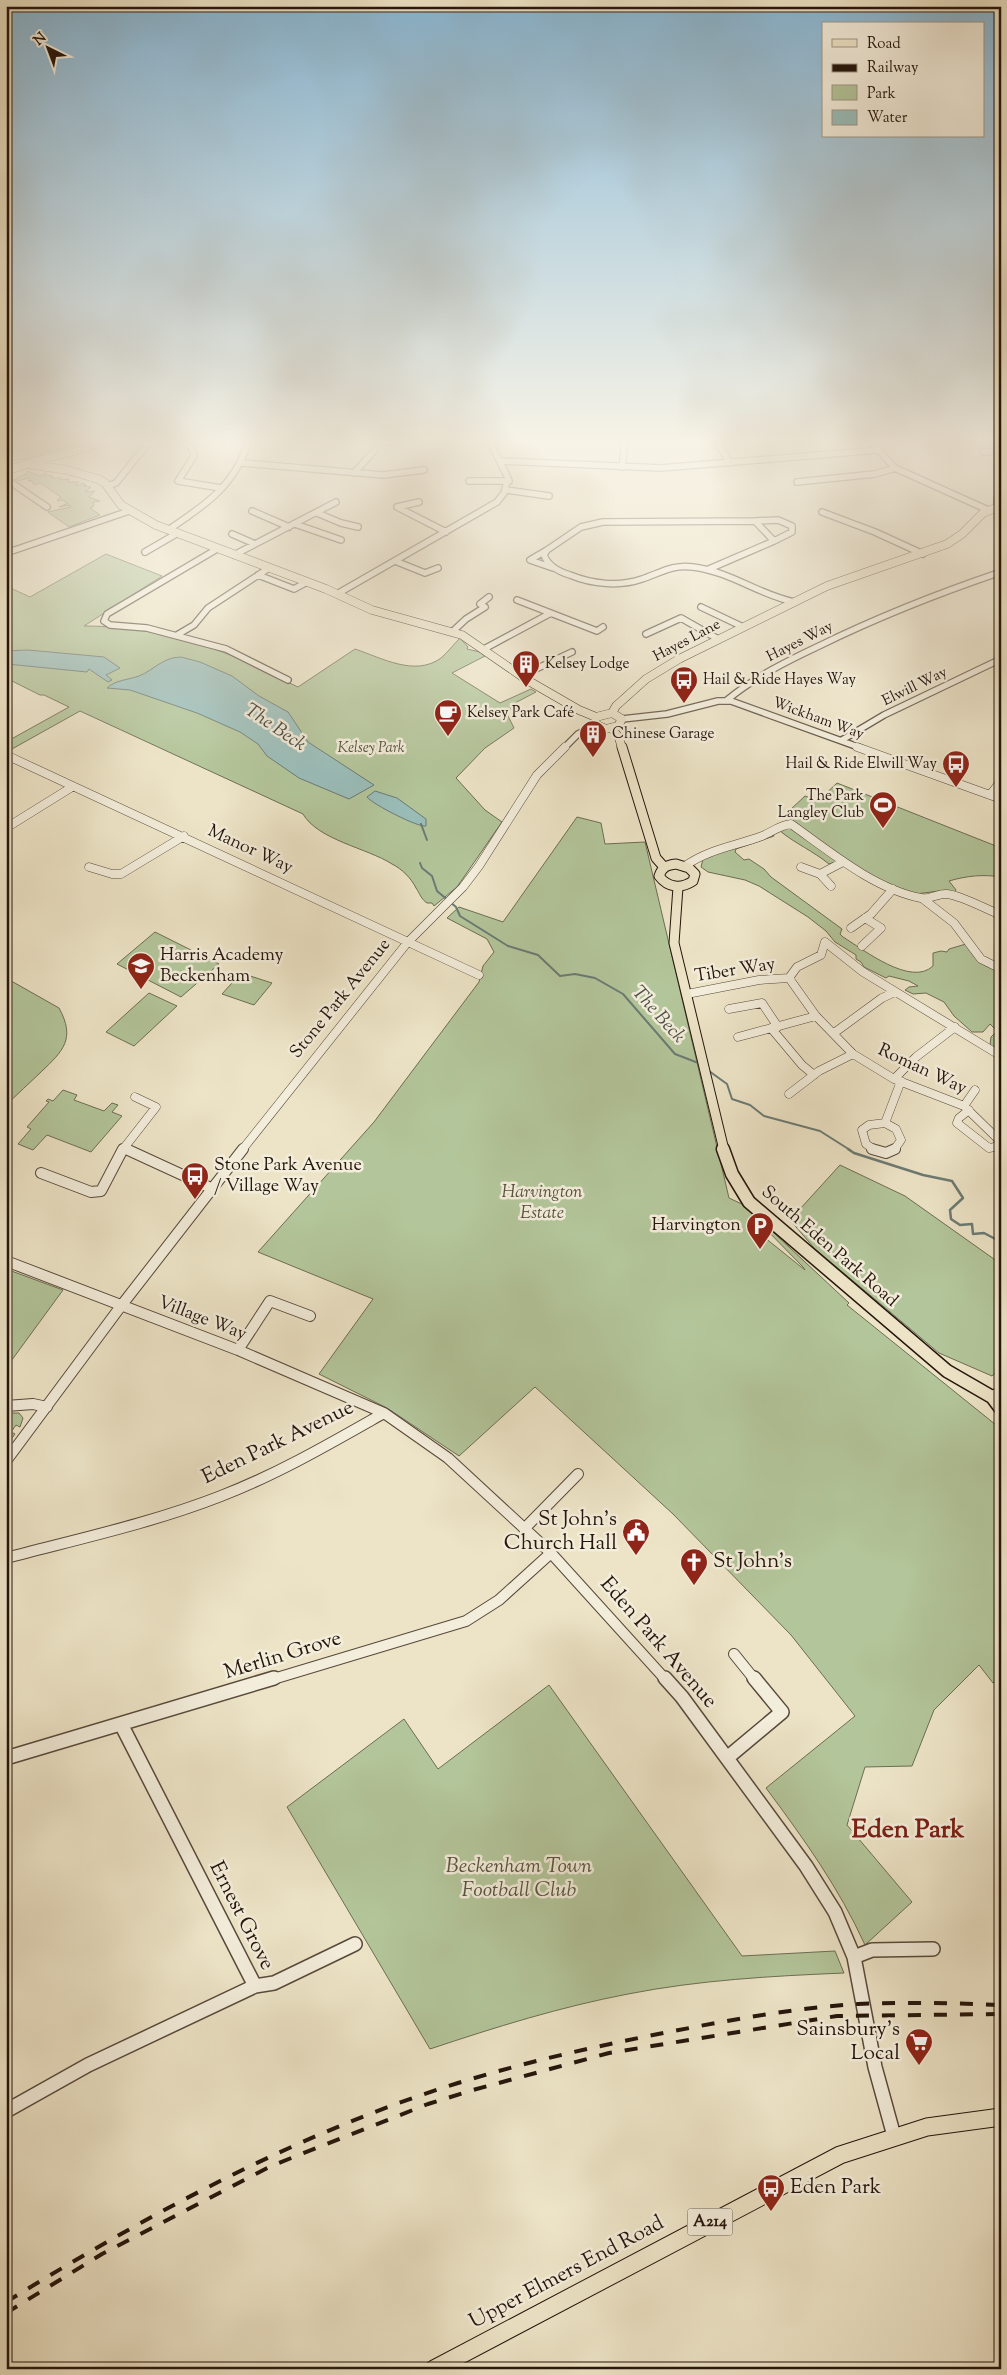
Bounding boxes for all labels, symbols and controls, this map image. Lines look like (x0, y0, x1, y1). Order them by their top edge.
north arrow (22, 22, 72, 72)
legend (822, 22, 984, 138)
text: N (30, 29, 51, 51)
text: Road (867, 34, 901, 55)
text: Railway (867, 58, 919, 79)
text: Park (867, 84, 896, 105)
text: Water (867, 108, 908, 129)
street label: Hayes Lane (650, 614, 724, 668)
street label: Hayes Way (763, 616, 837, 668)
building icon: Kelsey Lodge (511, 649, 541, 688)
place label: Kelsey Lodge (545, 654, 629, 675)
street label: Elwill Way (879, 662, 952, 712)
bus stop icon: Hail & Ride Hayes Way (669, 665, 699, 704)
place label: Hail & Ride Hayes Way (703, 670, 857, 691)
street label: Wickham Way (769, 693, 867, 745)
water label: The Beck (239, 697, 312, 759)
cafe icon: Kelsey Park Café (433, 698, 463, 737)
place label: Kelsey Park Café (467, 703, 574, 724)
building icon: Chinese Garage (578, 719, 608, 758)
place label: Chinese Garage (612, 724, 715, 745)
park label: Kelsey Park (337, 738, 405, 759)
bus stop icon: Hail & Ride Elwill Way (941, 749, 971, 788)
place label: Hail & Ride Elwill Way (786, 754, 938, 775)
place label: The Park Langley Club (778, 786, 864, 824)
sports icon: The Park Langley Club (868, 790, 898, 829)
street label: Manor Way (203, 819, 297, 881)
street label: Stone Park Avenue (284, 933, 398, 1065)
place label: Harris Academy Beckenham (160, 943, 283, 990)
school or university icon: Harris Academy Beckenham (126, 951, 156, 990)
street label: Tiber Way (693, 952, 777, 990)
water label: The Beck (625, 980, 691, 1050)
street label: Roman Way (873, 1038, 971, 1102)
place label: Stone Park Avenue / Village Way (214, 1153, 362, 1200)
bus stop icon: Stone Park Avenue / Village Way (180, 1161, 210, 1200)
park label: Harvington Estate (502, 1180, 583, 1227)
street label: South Eden Park Road (755, 1180, 903, 1314)
parking icon: Harvington (745, 1211, 775, 1250)
place label: Harvington (652, 1213, 741, 1239)
street label: Village Way (154, 1290, 250, 1348)
street label: Eden Park Avenue (197, 1393, 359, 1493)
place label: St John's Church Hall (504, 1505, 617, 1559)
public building icon: St John's Church Hall (621, 1517, 651, 1556)
church icon: St John's (679, 1547, 709, 1586)
place label: St John's (713, 1547, 792, 1577)
street label: Eden Park Avenue (592, 1571, 724, 1715)
street label: Merlin Grove (221, 1624, 345, 1688)
district label: Eden Park (852, 1812, 965, 1849)
park label: Beckenham Town Football Club (446, 1852, 592, 1906)
street label: Ernest Grove (201, 1856, 281, 1976)
place label: Sainsbury's Local (796, 2015, 900, 2069)
supermarket icon: Sainsbury's Local (904, 2027, 934, 2066)
bus stop icon: Eden Park (756, 2173, 786, 2212)
place label: Eden Park (790, 2173, 882, 2203)
road number: A214 (688, 2208, 732, 2236)
street label: Upper Elmers End Road (464, 2209, 670, 2337)

